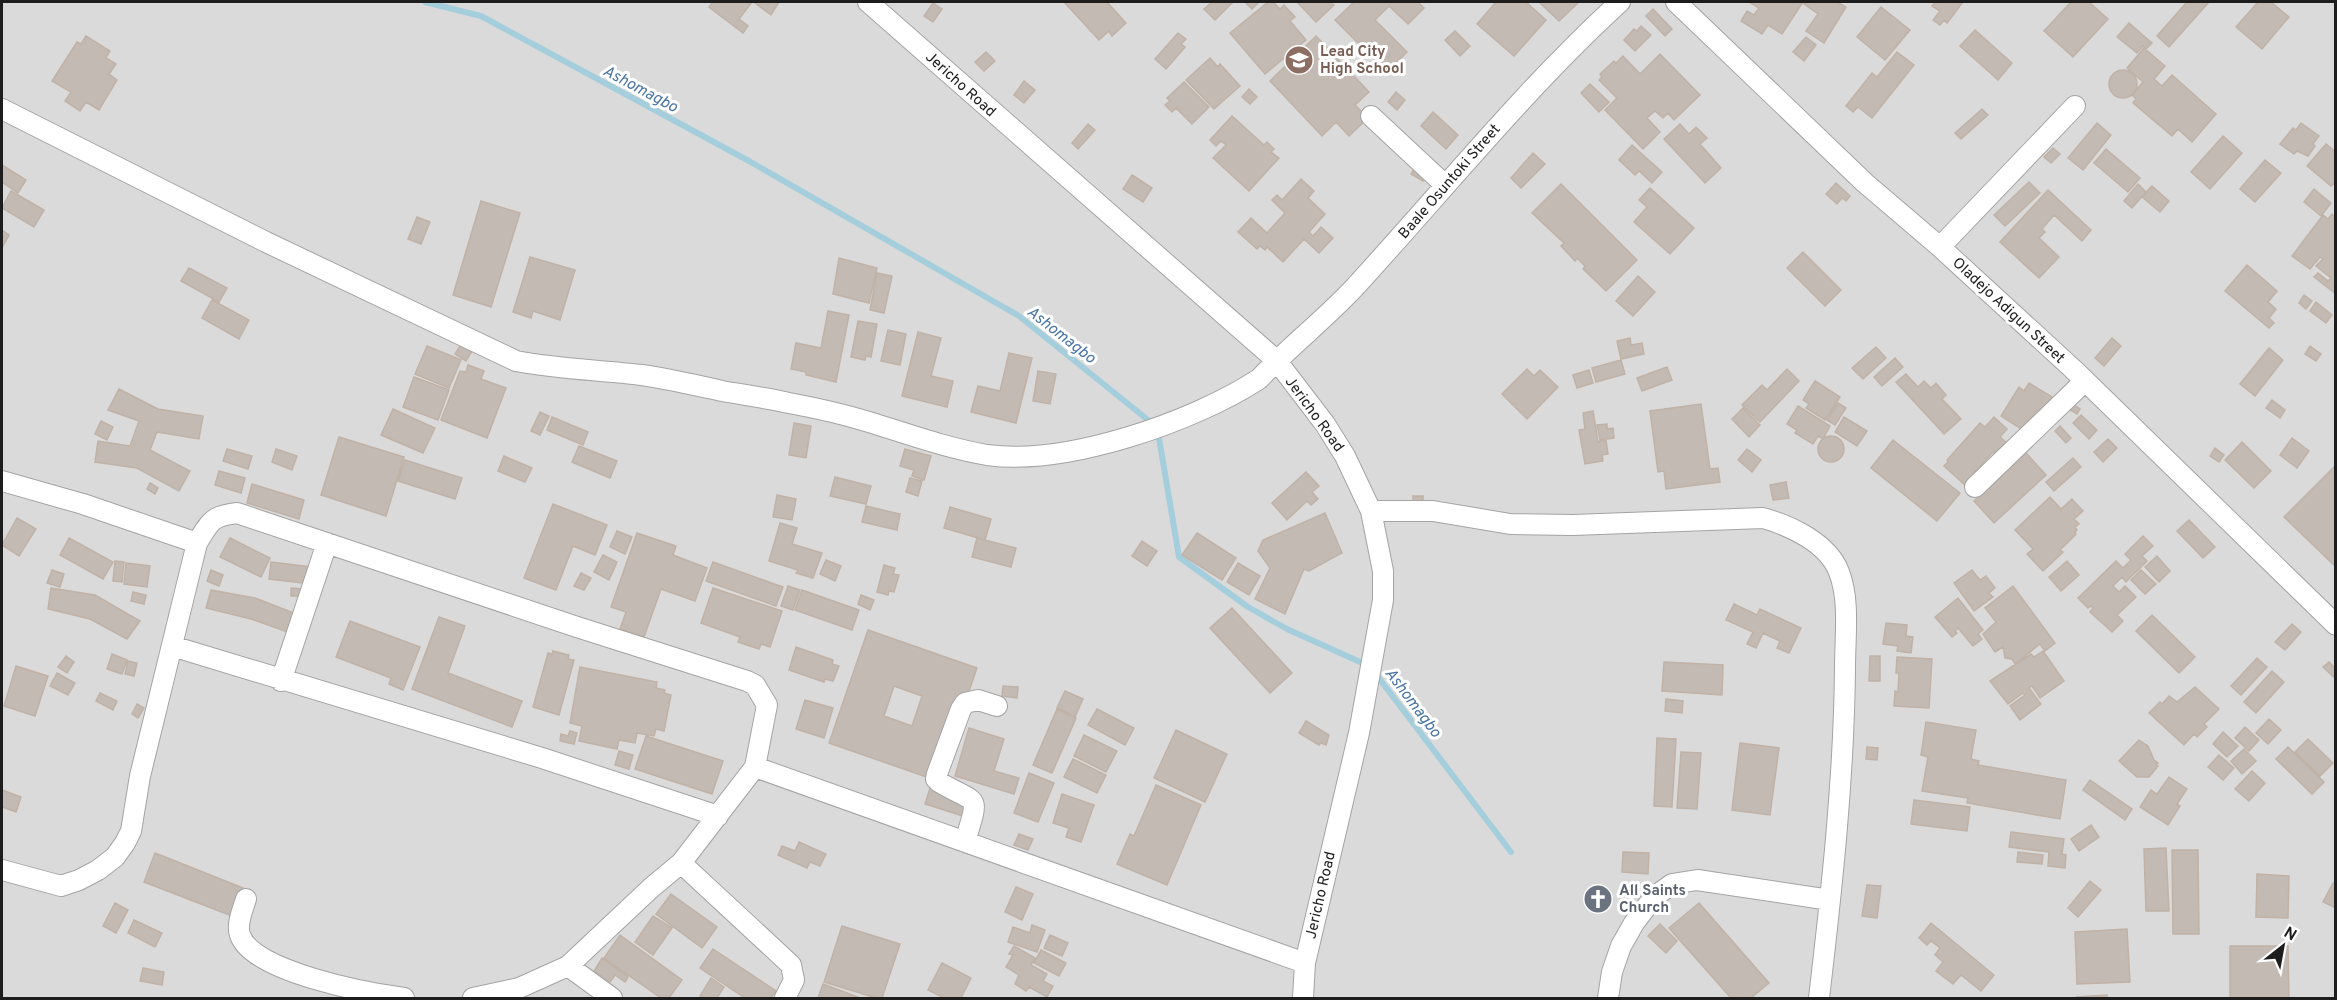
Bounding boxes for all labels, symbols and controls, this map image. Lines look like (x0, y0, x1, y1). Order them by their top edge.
place label: Lead City High School (1320, 43, 1404, 79)
school or university icon: Lead City High School (1283, 44, 1315, 76)
street label: Jericho Road (921, 48, 999, 122)
water label: Ashomagbo (599, 62, 681, 118)
street label: Baale Osuntoki Street (1395, 121, 1505, 243)
street label: Oladejo Adigun Street (1948, 254, 2068, 368)
water label: Ashomagbo (1022, 302, 1100, 369)
street label: Jericho Road (1280, 373, 1348, 456)
water label: Ashomagbo (1380, 664, 1445, 742)
street label: Jericho Road (1302, 850, 1341, 941)
place label: All Saints Church (1619, 882, 1686, 918)
church icon: All Saints Church (1582, 883, 1614, 915)
north arrow (2253, 916, 2313, 976)
text: N (2280, 923, 2300, 946)

